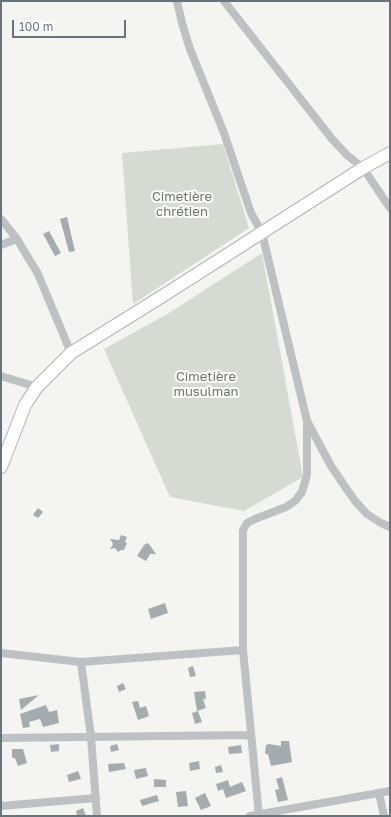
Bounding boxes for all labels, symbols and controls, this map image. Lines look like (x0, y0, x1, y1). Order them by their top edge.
scale bar (14, 12, 128, 38)
text: 100 m (19, 19, 53, 34)
park label: Cimetière chrétien (152, 189, 212, 220)
park label: Cimetière musulman (173, 369, 239, 400)

